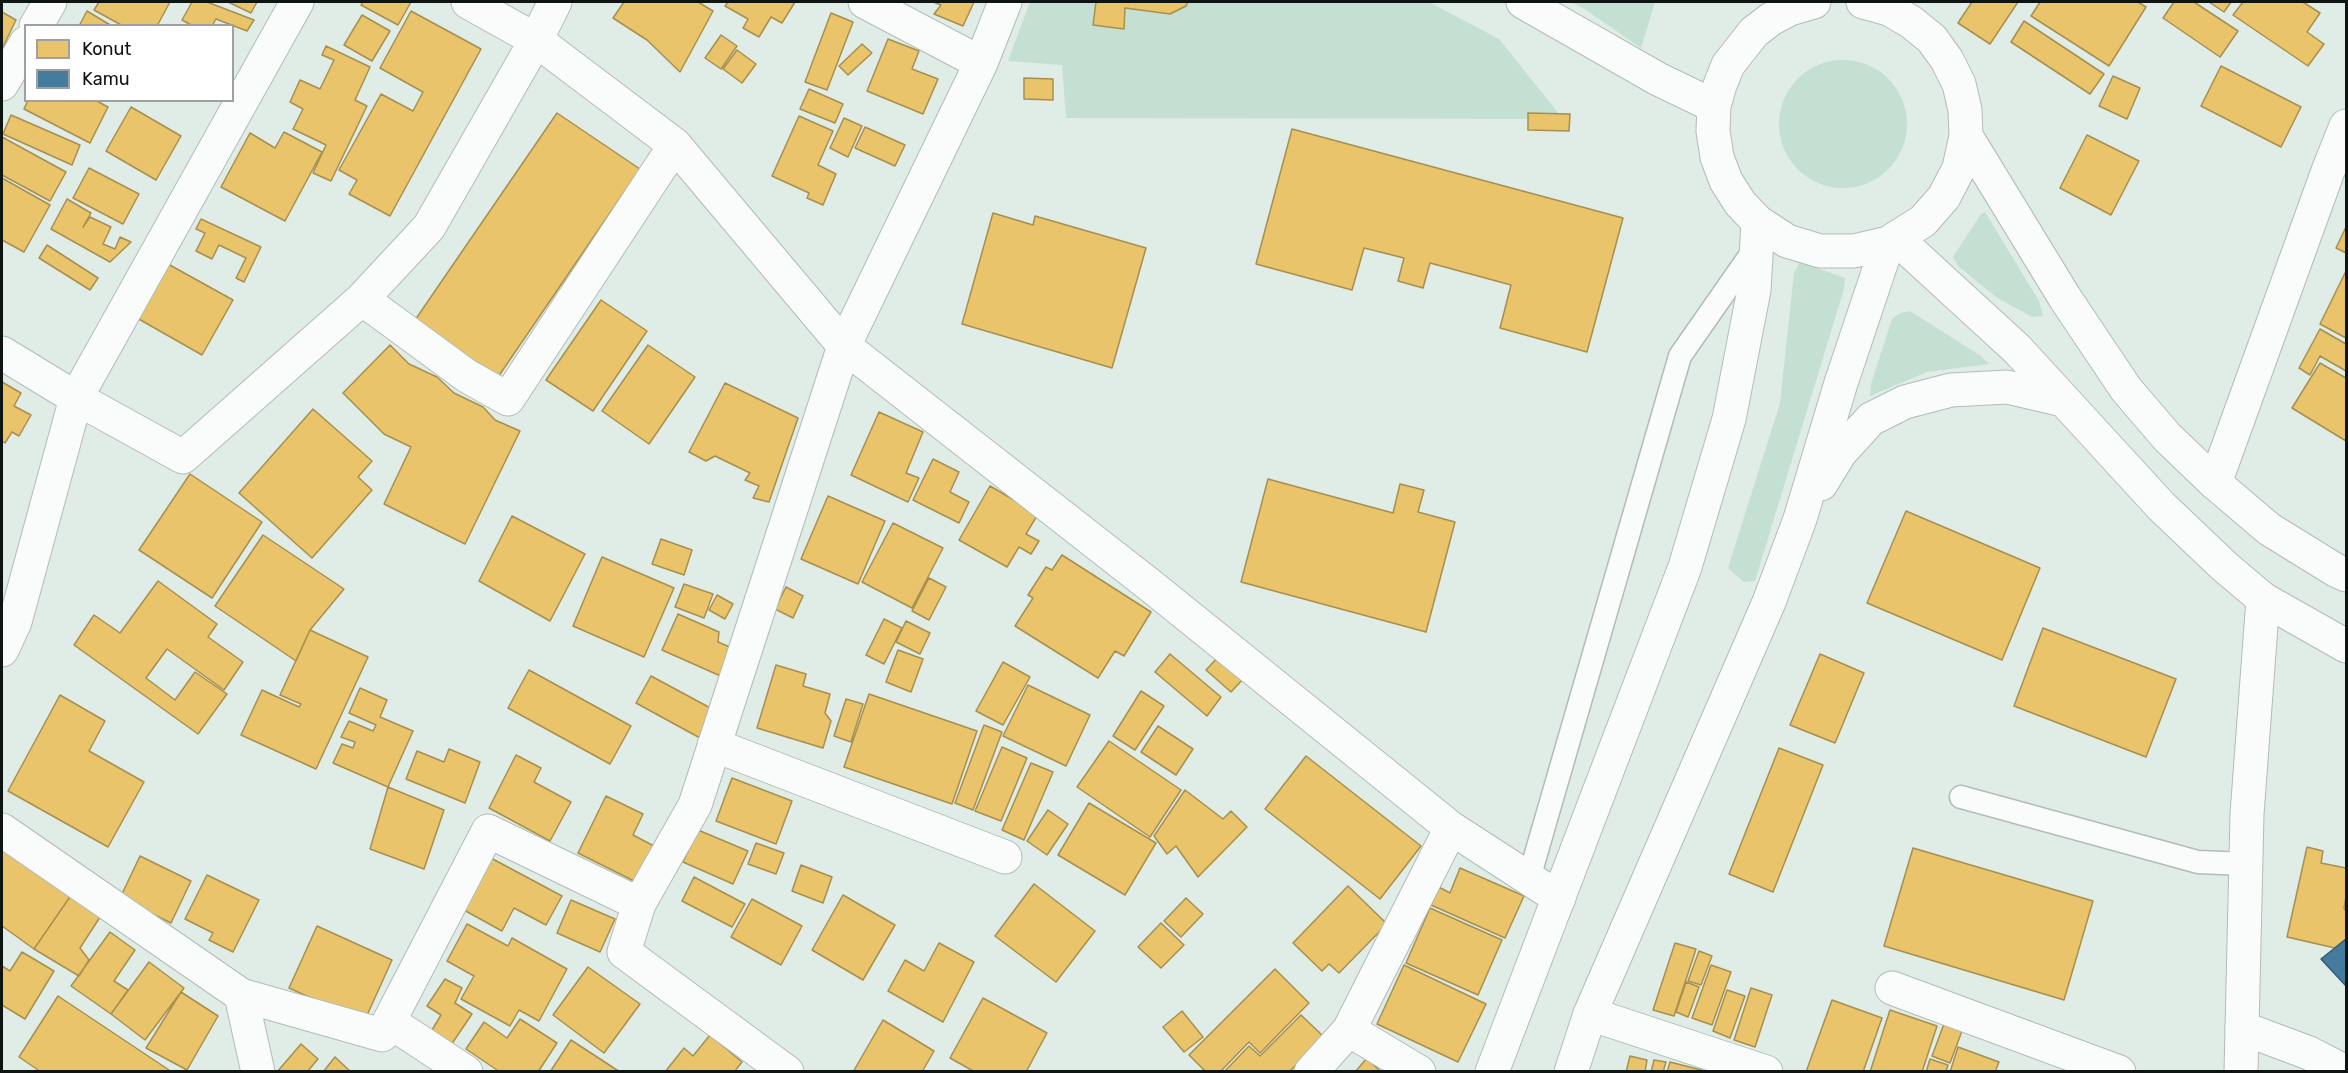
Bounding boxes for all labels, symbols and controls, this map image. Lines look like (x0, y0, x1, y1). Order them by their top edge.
legend (24, 24, 234, 102)
text: Konut (82, 38, 131, 60)
text: Kamu (82, 68, 129, 90)

